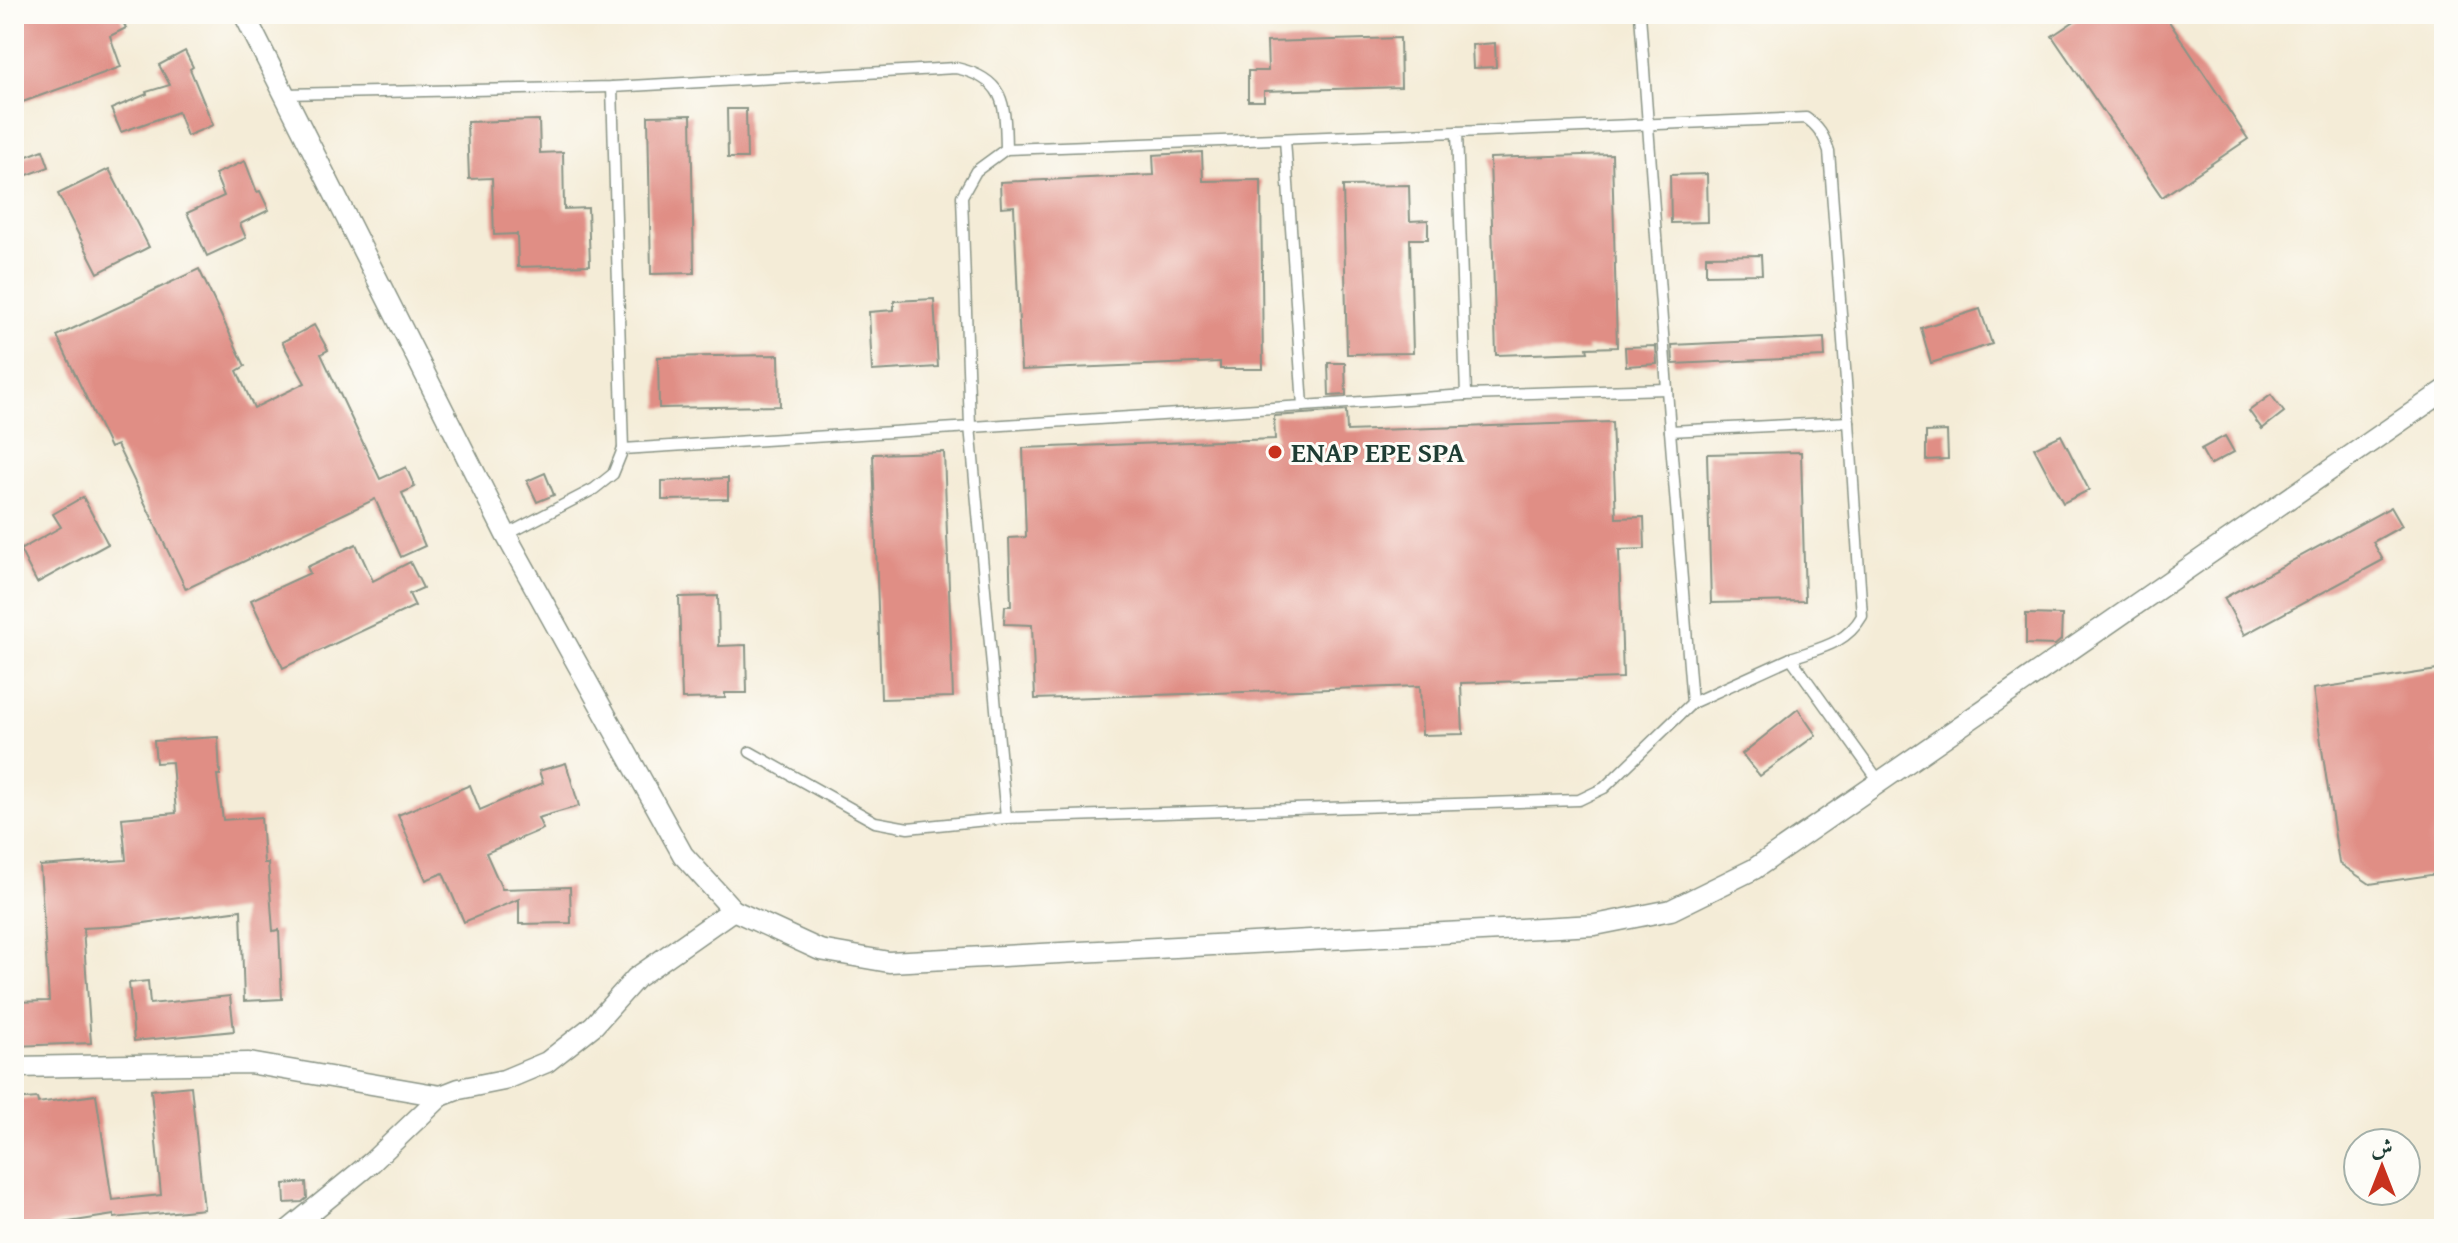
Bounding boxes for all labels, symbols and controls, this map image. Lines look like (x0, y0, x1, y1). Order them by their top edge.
place label: ENAP EPE SPA (1291, 431, 1465, 472)
marker: ENAP EPE SPA (1266, 443, 1284, 461)
north arrow (2342, 1127, 2422, 1207)
text: ش (2371, 1131, 2393, 1163)

